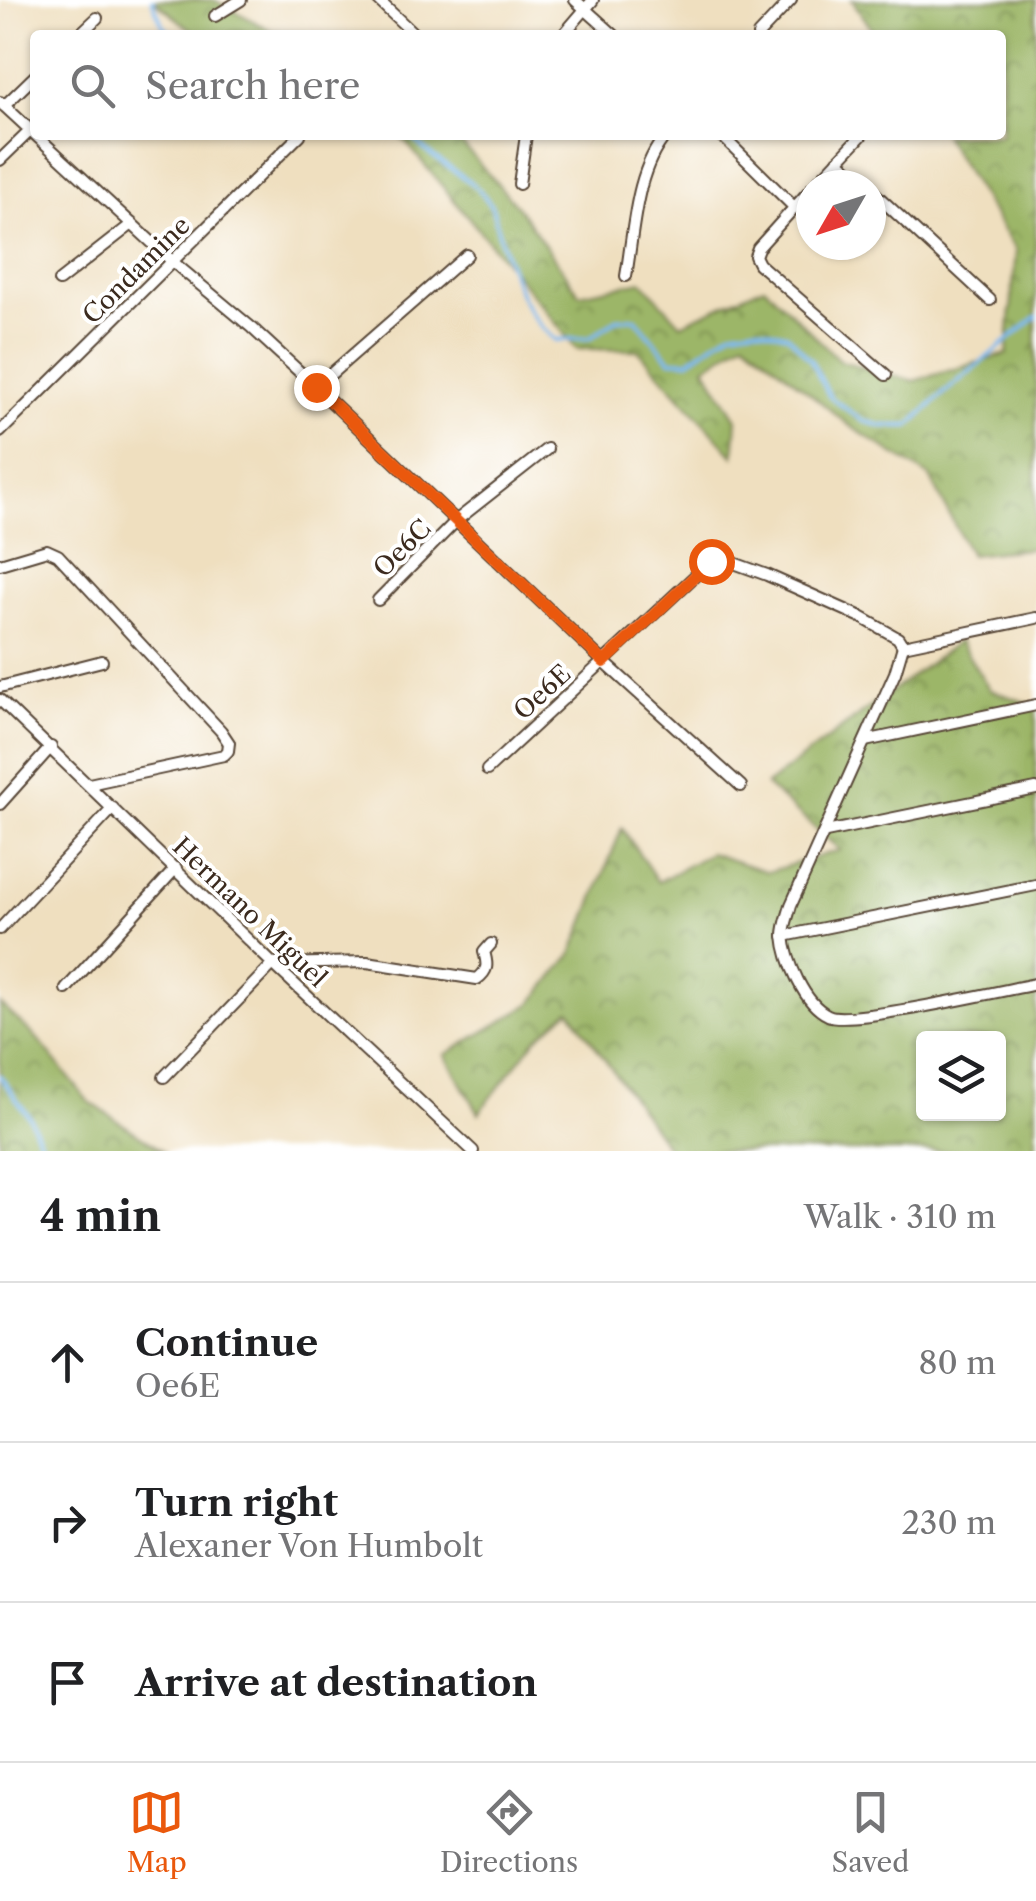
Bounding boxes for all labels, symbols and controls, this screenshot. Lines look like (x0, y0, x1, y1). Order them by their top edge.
search box (30, 30, 1006, 140)
icon: search (65, 58, 120, 113)
text: Search here (145, 62, 360, 109)
north arrow (796, 170, 886, 260)
street label: Condamine (76, 210, 197, 331)
route end (294, 365, 340, 411)
street label: Oe6C (367, 513, 438, 584)
route start (689, 539, 735, 585)
street label: Oe6E (507, 658, 577, 726)
street label: Hermano Miguel (166, 831, 333, 994)
map controls (916, 1031, 1006, 1121)
button: layers (916, 1031, 1006, 1121)
text: 4 min (40, 1190, 161, 1242)
text: Walk · 310 m (804, 1197, 996, 1236)
text: Continue (135, 1319, 318, 1366)
icon: ahead (40, 1335, 95, 1390)
text: 80 m (918, 1343, 996, 1382)
text: Oe6E (135, 1366, 220, 1405)
text: Turn right (135, 1479, 338, 1526)
icon: right (40, 1495, 95, 1550)
text: 230 m (901, 1503, 996, 1542)
text: Alexaner Von Humbolt (135, 1526, 483, 1565)
icon: arrive (40, 1655, 95, 1710)
text: Arrive at destination (135, 1659, 538, 1706)
tab: Map (127, 1785, 187, 1879)
tab: Directions (440, 1785, 578, 1879)
tab: Saved (832, 1785, 909, 1879)

